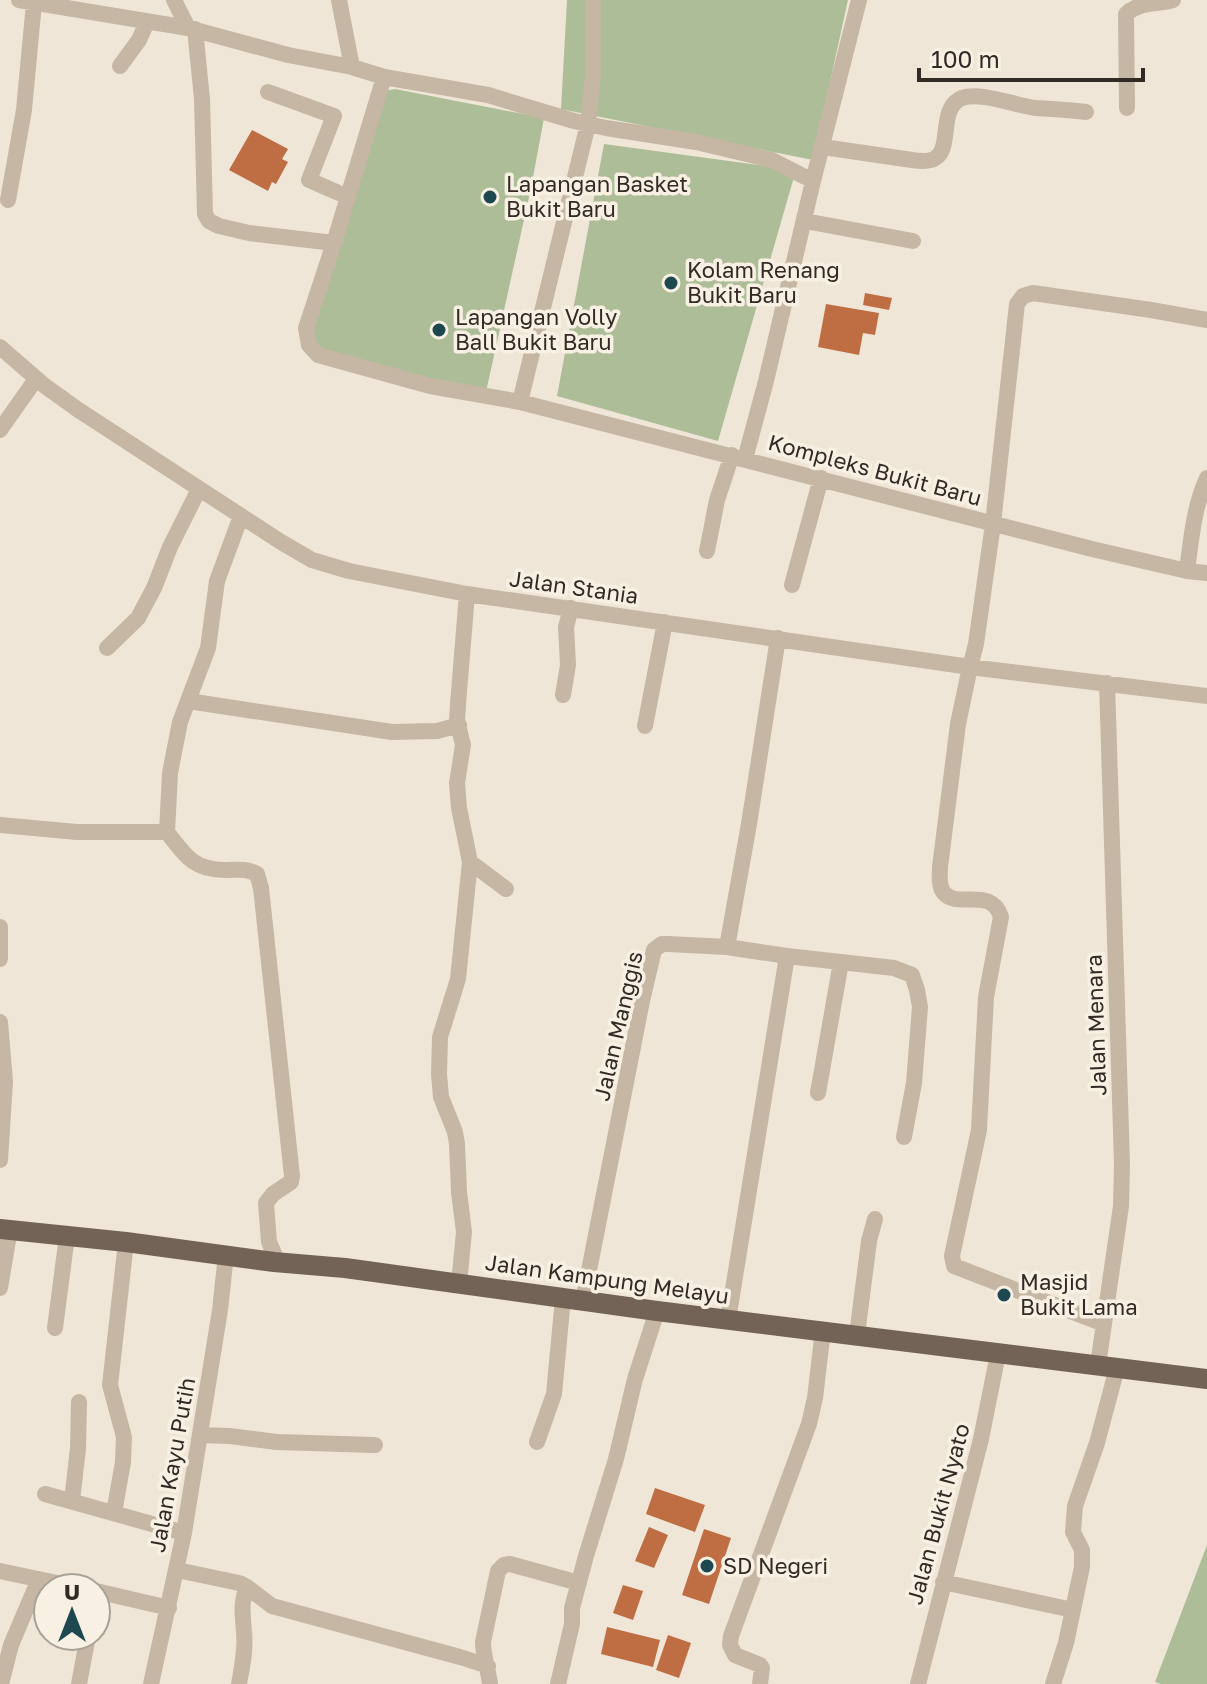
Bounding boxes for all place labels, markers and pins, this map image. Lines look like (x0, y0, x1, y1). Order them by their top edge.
place label: Lapangan Basket Bukit Baru (506, 170, 688, 222)
marker: Lapangan Basket Bukit Baru (481, 188, 499, 206)
place label: Kolam Renang Bukit Baru (687, 256, 840, 308)
marker: Kolam Renang Bukit Baru (662, 274, 680, 292)
place label: Lapangan Volly Ball Bukit Baru (455, 303, 617, 355)
marker: Lapangan Volly Ball Bukit Baru (430, 321, 448, 339)
place label: Masjid Bukit Lama (1020, 1268, 1138, 1320)
marker: Masjid Bukit Lama (995, 1286, 1013, 1304)
place label: SD Negeri (723, 1552, 828, 1579)
marker: SD Negeri (698, 1557, 716, 1575)

